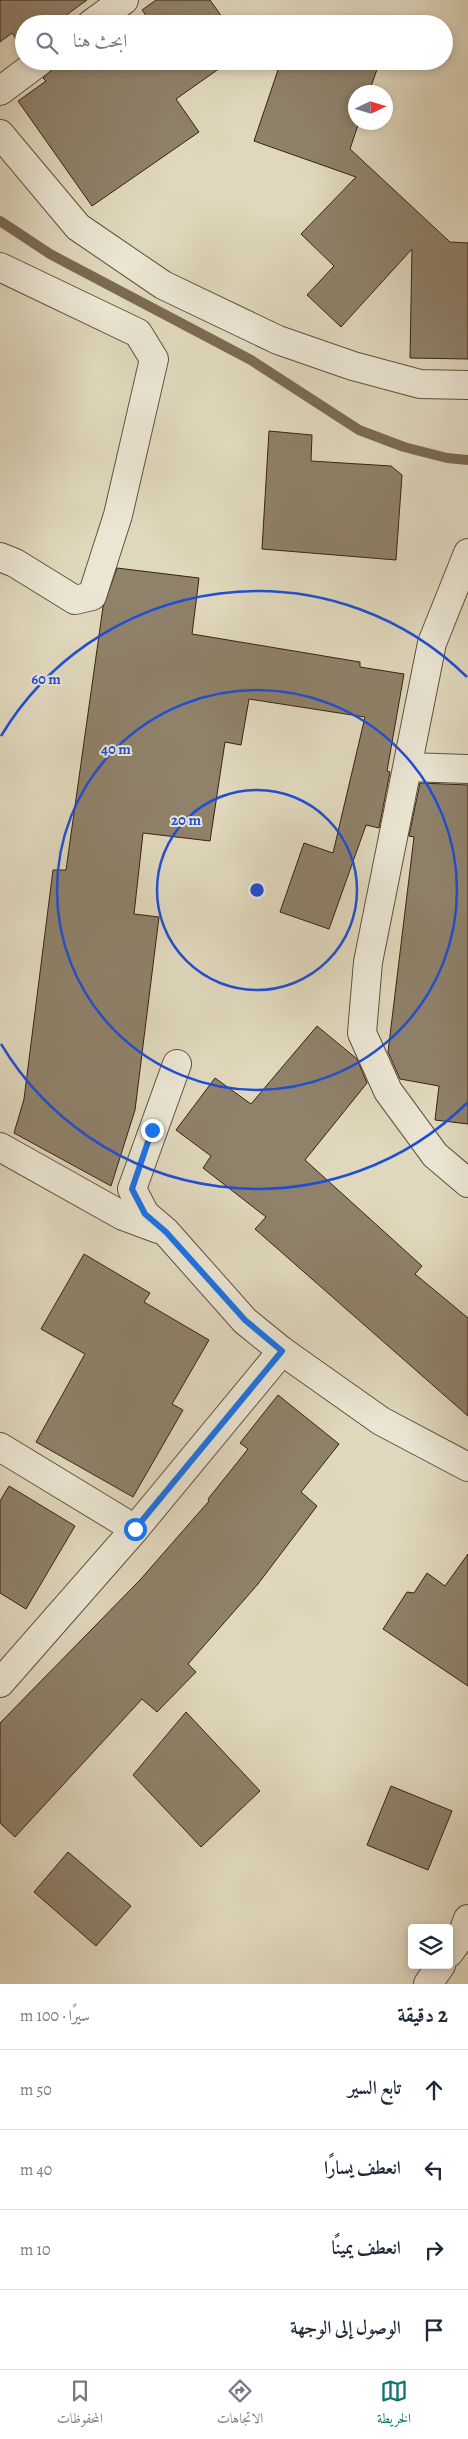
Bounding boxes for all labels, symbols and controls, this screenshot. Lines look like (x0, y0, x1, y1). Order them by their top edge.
search box (15, 15, 453, 70)
text: ابحث هنا (73, 28, 127, 54)
icon: search (33, 29, 61, 57)
north arrow (348, 85, 393, 130)
text: 60 m (31, 669, 61, 689)
text: 40 m (101, 739, 131, 759)
text: 20 m (171, 810, 201, 830)
centre of rings (248, 881, 266, 899)
route end (141, 1119, 164, 1142)
route start (124, 1518, 147, 1541)
map controls (408, 1924, 453, 1969)
button: layers (408, 1924, 453, 1969)
text: 2 دقيقة (398, 2001, 448, 2029)
text: سيرًا · 100 m (20, 2005, 90, 2027)
text: تابع السير (348, 2075, 401, 2101)
icon: ahead (420, 2076, 448, 2104)
text: 50 m (20, 2079, 52, 2101)
text: انعطف يسارًا (324, 2155, 401, 2181)
icon: left (420, 2156, 448, 2184)
text: 40 m (20, 2159, 52, 2181)
text: انعطف يمينًا (331, 2235, 401, 2261)
icon: right (420, 2236, 448, 2264)
text: 10 m (20, 2239, 51, 2261)
text: الوصول إلى الوجهة (290, 2315, 401, 2341)
icon: arrive (420, 2316, 448, 2344)
tab: المحفوظات (57, 2377, 103, 2432)
tab: الاتجاهات (217, 2377, 263, 2432)
tab: الخريطة (377, 2377, 411, 2432)

